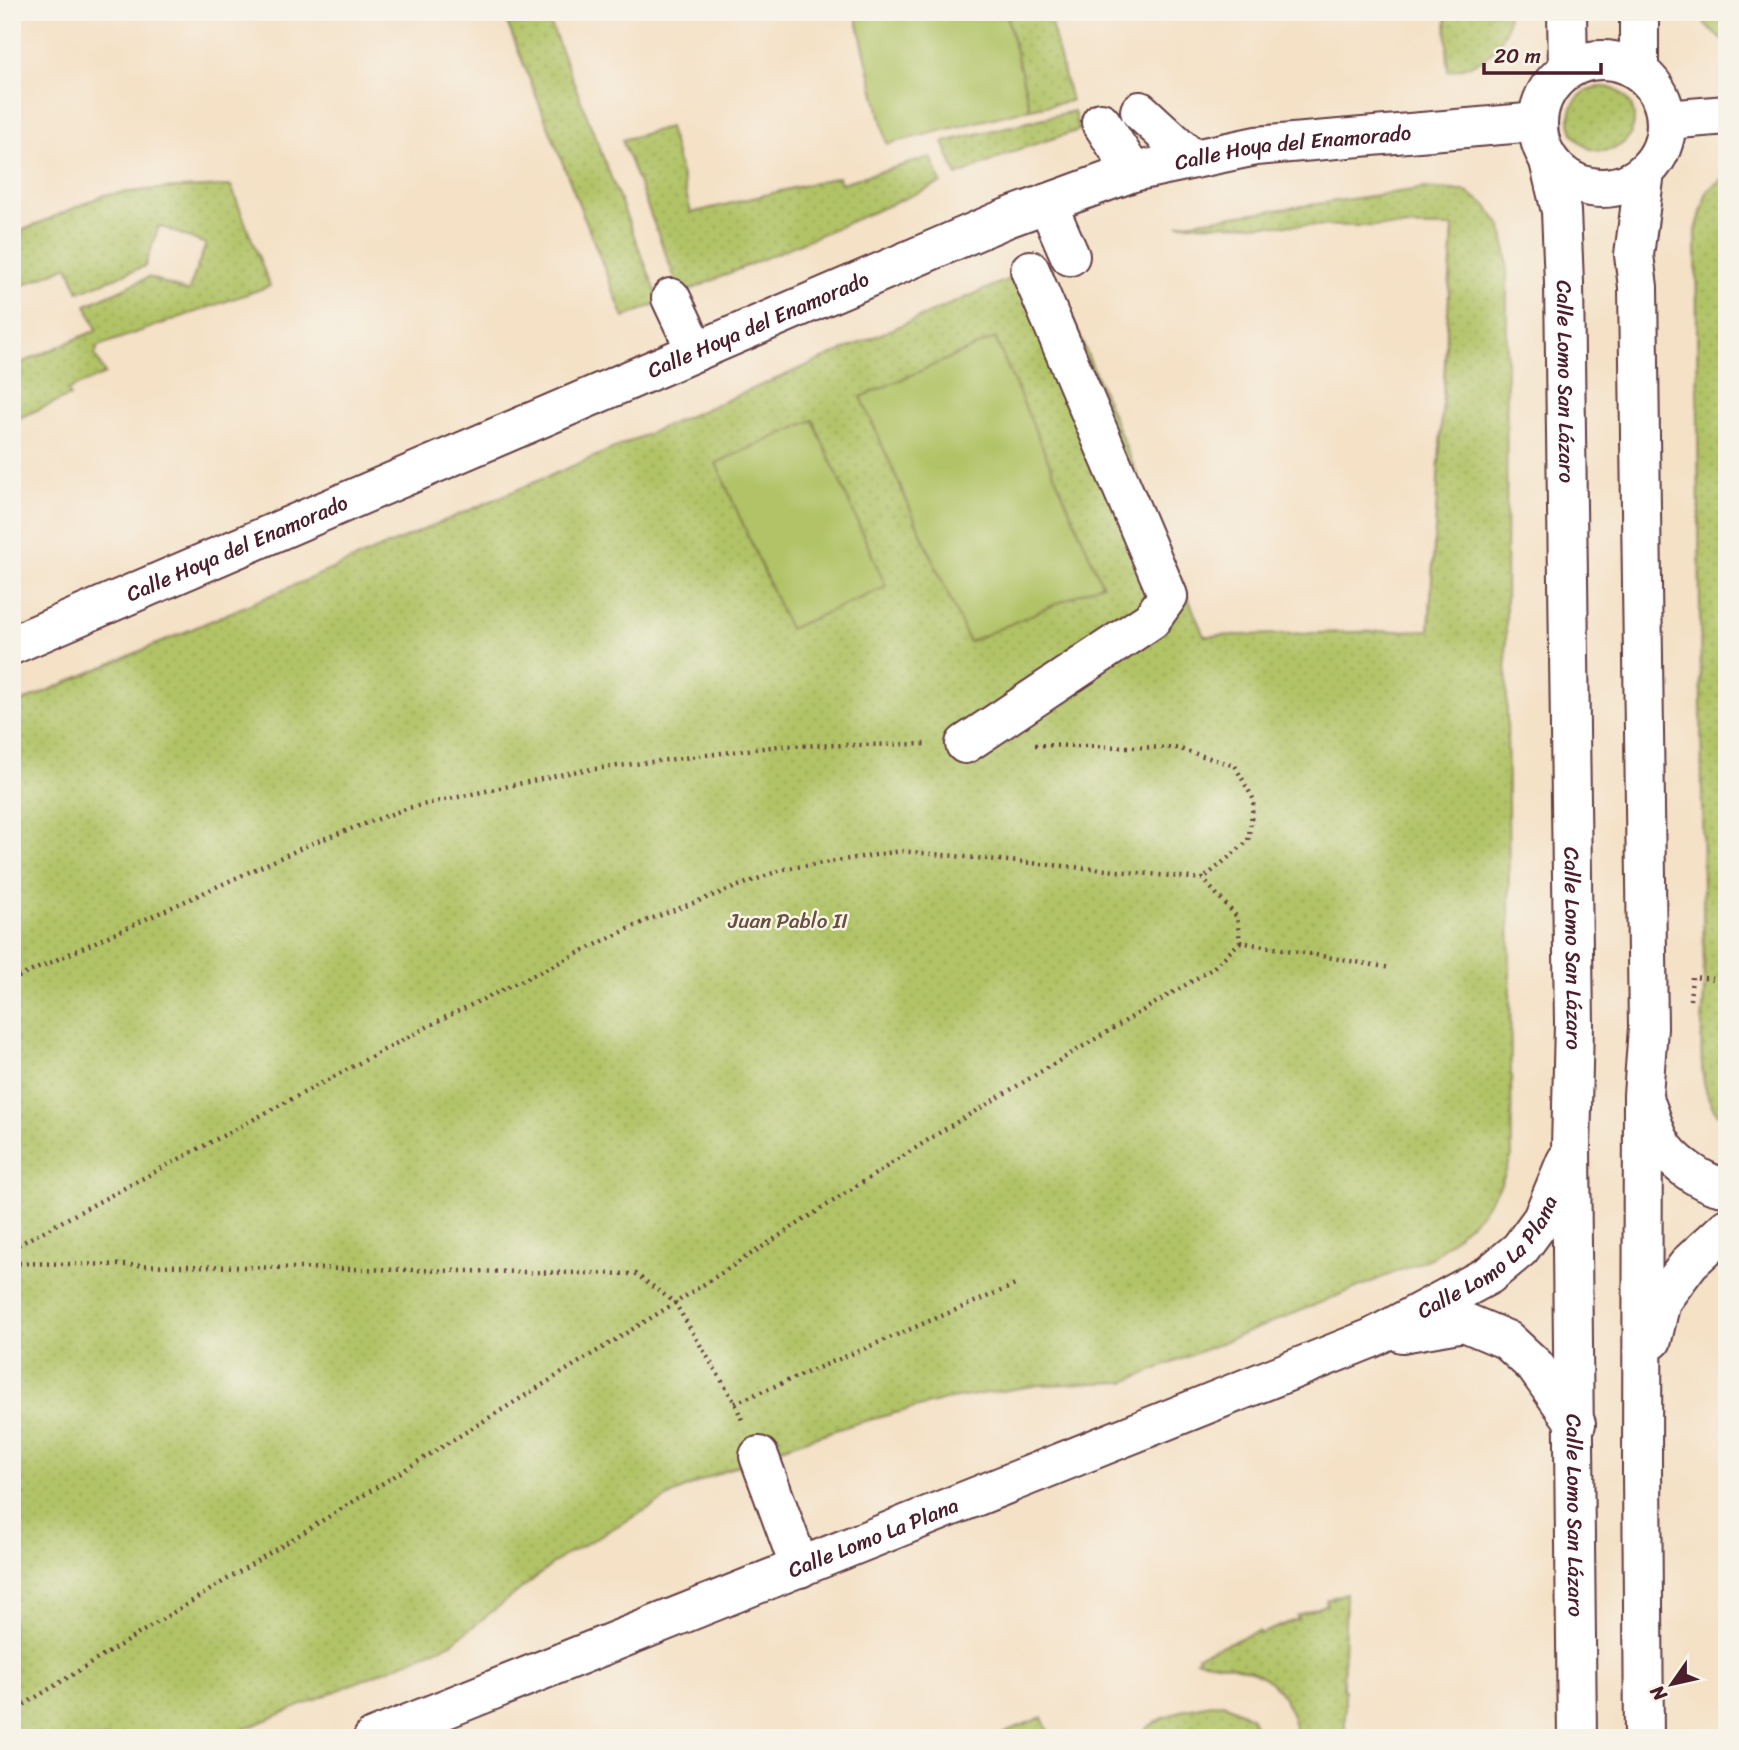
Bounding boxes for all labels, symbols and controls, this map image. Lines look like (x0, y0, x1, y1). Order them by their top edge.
scale bar (1484, 32, 1601, 76)
text: 20 m (1494, 37, 1541, 75)
street label: Calle Hoya del Enamorado (1171, 114, 1413, 182)
street label: Calle Hoya del Enamorado (641, 260, 875, 389)
street label: Calle Lomo San Lázaro (1545, 280, 1586, 484)
street label: Calle Hoya del Enamorado (120, 484, 354, 613)
street label: Calle Lomo San Lázaro (1553, 847, 1593, 1051)
park label: Juan Pablo II (727, 902, 848, 940)
street label: Calle Lomo La Plana (1410, 1189, 1569, 1329)
street label: Calle Lomo San Lázaro (1555, 1414, 1595, 1617)
street label: Calle Lomo La Plana (782, 1486, 965, 1589)
north arrow (1638, 1648, 1708, 1718)
text: N (1640, 1678, 1676, 1709)

